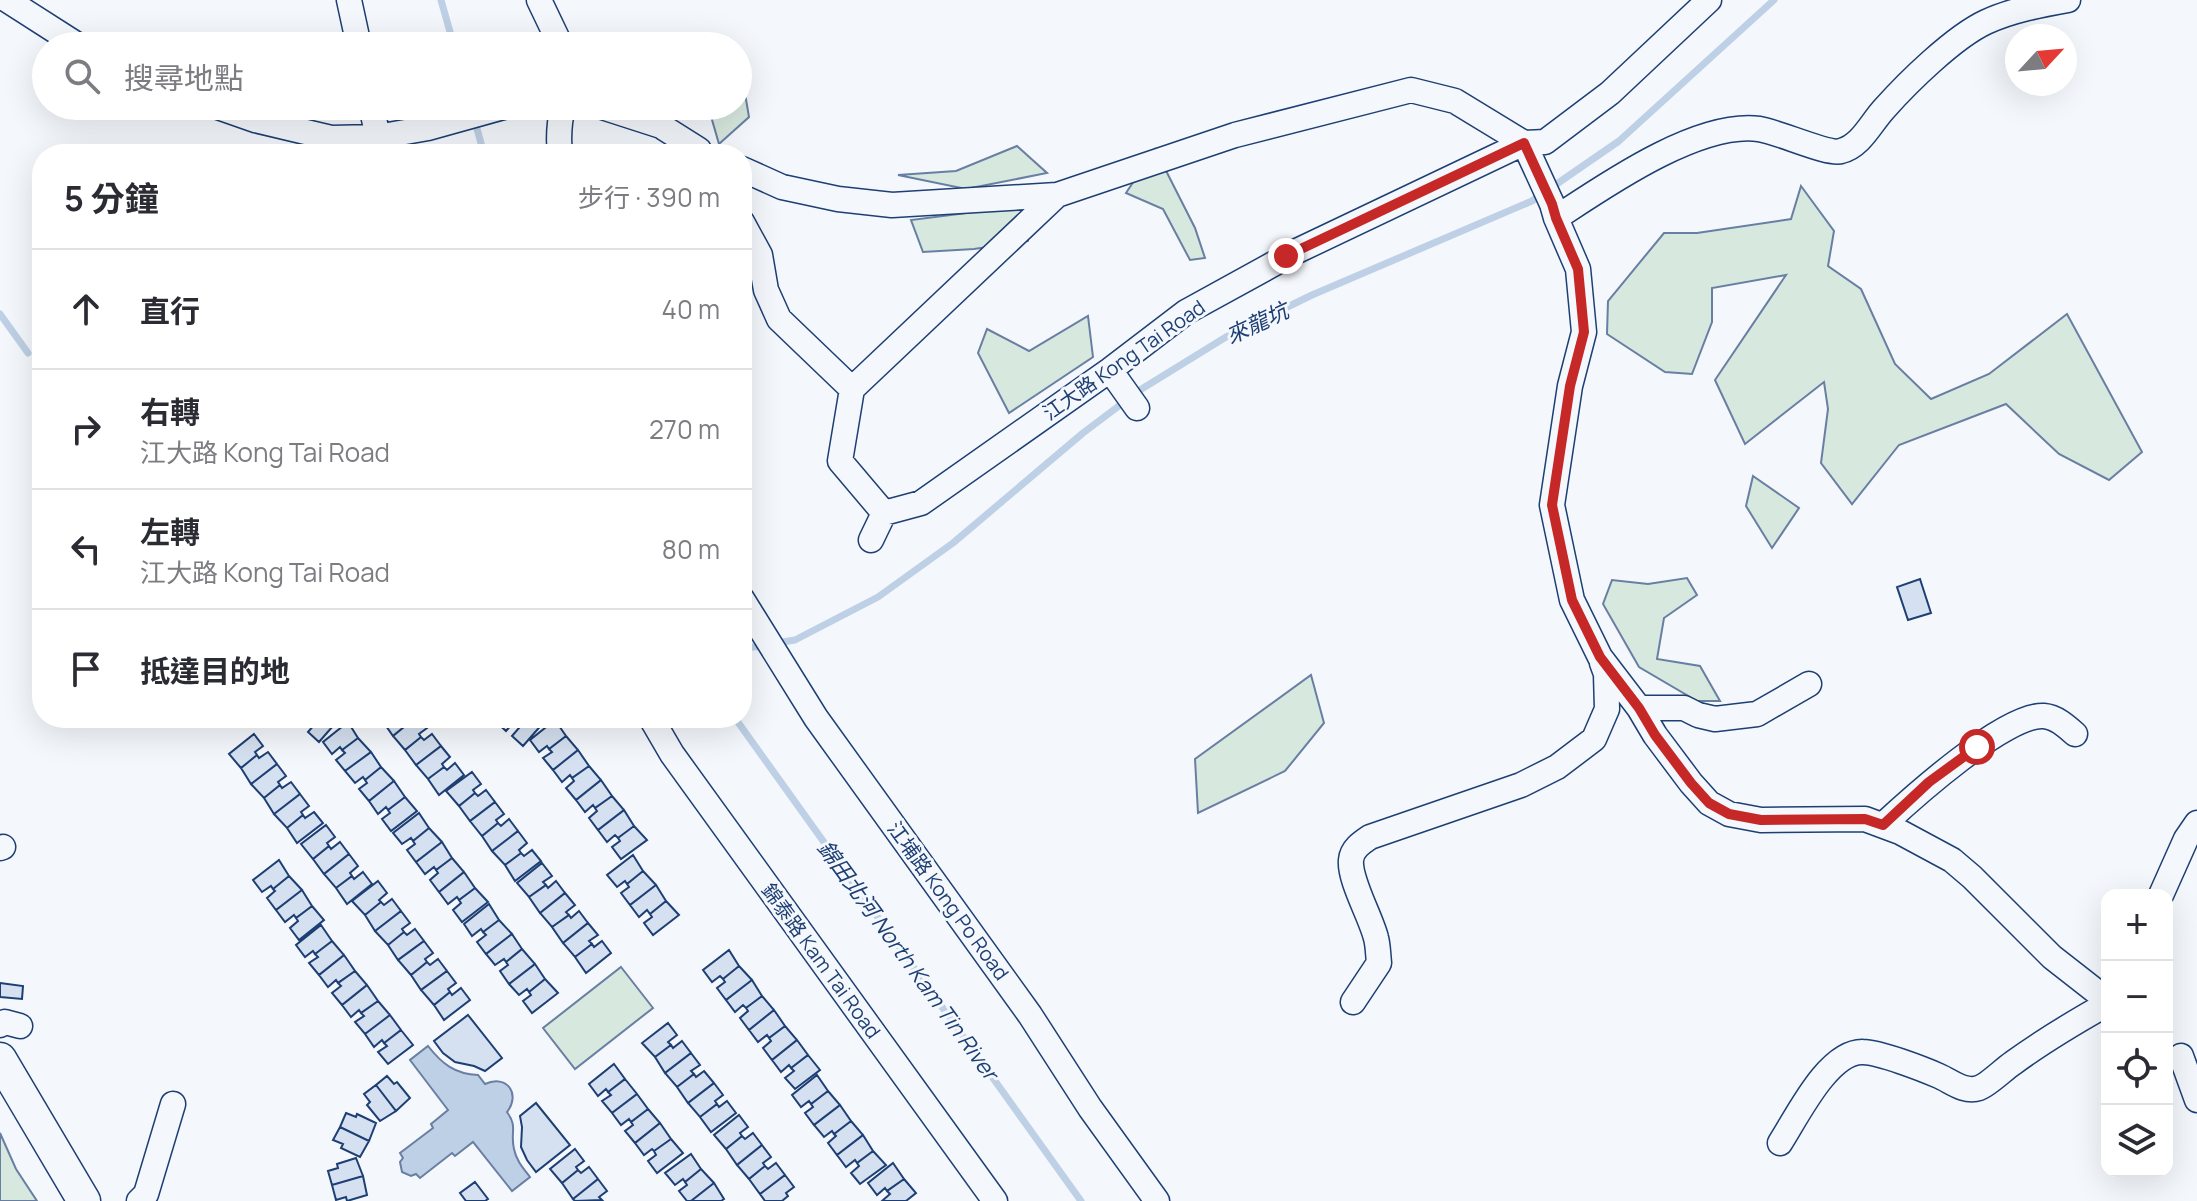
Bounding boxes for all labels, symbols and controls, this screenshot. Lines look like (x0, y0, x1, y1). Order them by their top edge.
north arrow (2005, 24, 2077, 96)
search box (32, 32, 752, 120)
icon: search (60, 54, 104, 98)
text: 搜尋地點 (124, 57, 244, 98)
text: 5 分鐘 (64, 175, 159, 221)
text: 步行 · 390 m (578, 179, 720, 215)
route end (1268, 238, 1304, 274)
icon: ahead (64, 287, 108, 331)
text: 直行 (140, 290, 200, 331)
text: 40 m (662, 291, 720, 327)
street label: 江大路 Kong Tai Road (1037, 293, 1210, 426)
water label: 來龍坑 (1221, 294, 1296, 351)
text: 右轉 (140, 391, 200, 432)
icon: right (64, 407, 108, 451)
text: 270 m (649, 411, 720, 447)
text: 江大路 Kong Tai Road (140, 434, 390, 470)
text: 左轉 (140, 511, 200, 552)
icon: left (64, 527, 108, 571)
text: 80 m (662, 531, 720, 567)
text: 江大路 Kong Tai Road (140, 554, 390, 590)
icon: arrive (64, 647, 108, 691)
text: 抵達目的地 (140, 650, 290, 691)
route start (1959, 729, 1995, 765)
street label: 江埔路 Kong Po Road (882, 816, 1015, 985)
water label: 錦田北河 North Kam Tin River (811, 834, 1007, 1088)
street label: 錦泰路 Kam Tai Road (756, 878, 887, 1044)
map controls (2101, 889, 2173, 1177)
button: + (2101, 889, 2173, 961)
button: − (2101, 961, 2173, 1033)
button: locate (2101, 1033, 2173, 1105)
button: layers (2101, 1105, 2173, 1177)

